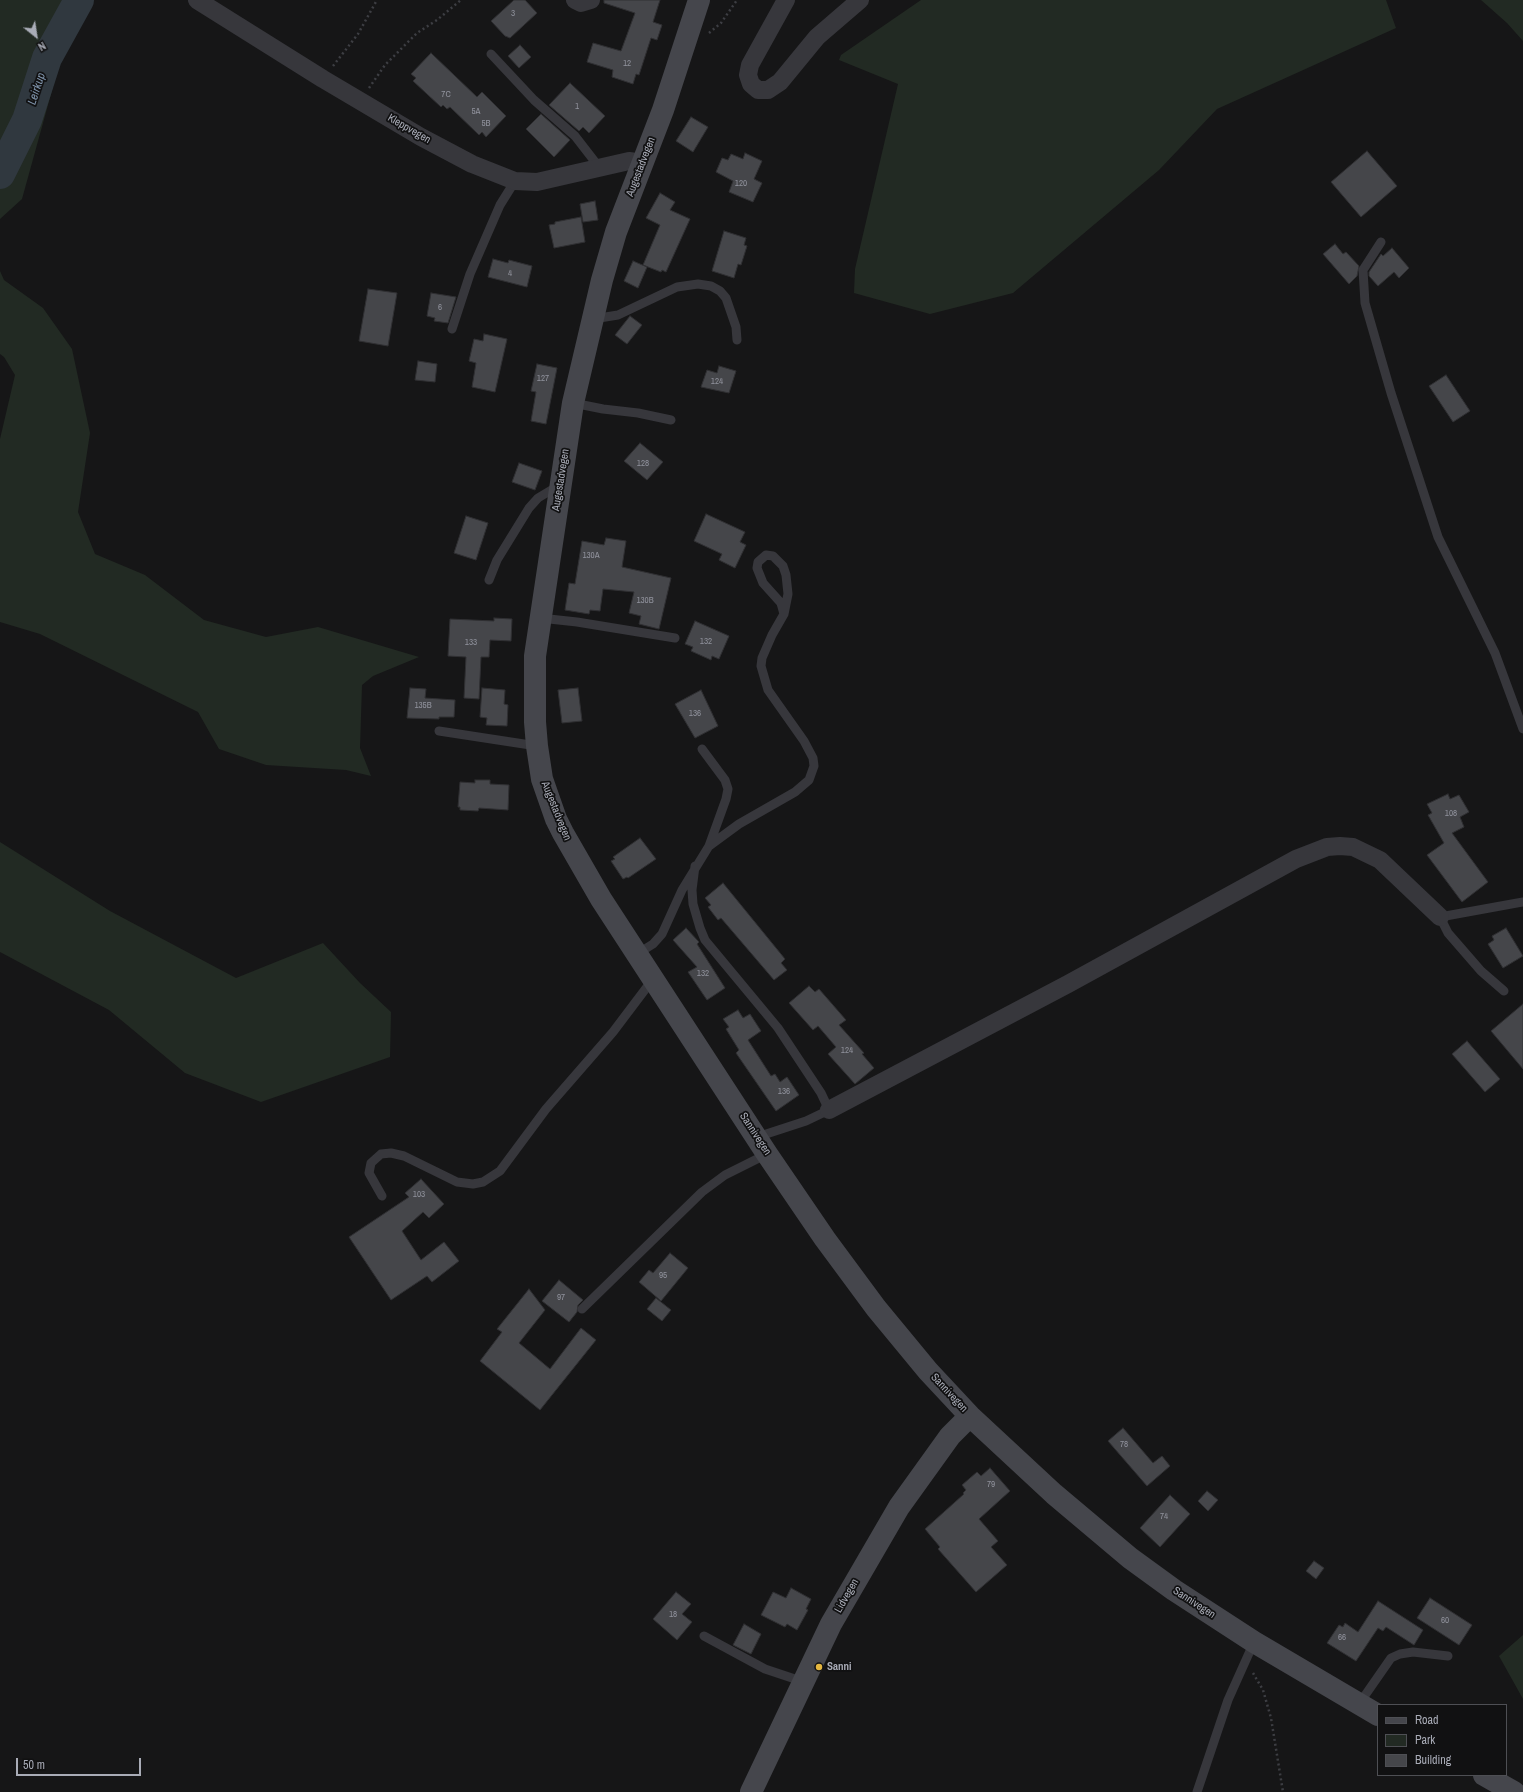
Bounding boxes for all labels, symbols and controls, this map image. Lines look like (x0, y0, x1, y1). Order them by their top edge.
house number: 3 (511, 9, 515, 19)
north arrow (16, 16, 56, 56)
text: N (36, 39, 48, 54)
house number: 12 (623, 59, 631, 69)
water label: Leirkup (25, 71, 49, 107)
house number: 7C (441, 90, 451, 100)
house number: 1 (575, 102, 579, 112)
house number: 5A (471, 107, 481, 117)
street label: Kleppvegen (385, 111, 433, 147)
house number: 5B (481, 119, 491, 129)
street label: Augestadvegen (624, 135, 658, 199)
house number: 120 (735, 179, 747, 189)
house number: 4 (508, 269, 512, 279)
house number: 6 (438, 303, 442, 313)
house number: 127 (537, 374, 549, 384)
house number: 124 (711, 377, 723, 387)
street label: Augestadvegen (550, 448, 572, 512)
house number: 128 (637, 459, 649, 469)
house number: 130A (582, 551, 600, 561)
house number: 130B (636, 596, 654, 606)
house number: 132 (700, 637, 712, 647)
house number: 133 (465, 638, 477, 648)
house number: 135B (414, 701, 432, 711)
house number: 136 (689, 709, 701, 719)
street label: Augestadvegen (538, 779, 574, 843)
house number: 108 (1445, 809, 1457, 819)
house number: 132 (697, 969, 709, 979)
house number: 124 (841, 1046, 853, 1056)
house number: 136 (778, 1087, 790, 1097)
street label: Sannivegen (736, 1110, 774, 1158)
house number: 103 (413, 1190, 425, 1200)
house number: 95 (659, 1271, 667, 1281)
house number: 97 (557, 1293, 565, 1303)
street label: Sannivegen (928, 1371, 970, 1415)
house number: 78 (1120, 1440, 1128, 1450)
house number: 79 (987, 1480, 995, 1490)
house number: 74 (1160, 1512, 1168, 1522)
street label: Lidvegen (832, 1577, 862, 1615)
street label: Sannivegen (1170, 1584, 1218, 1622)
house number: 18 (669, 1610, 677, 1620)
house number: 60 (1441, 1616, 1449, 1626)
house number: 66 (1338, 1633, 1346, 1643)
place label: Sanni (827, 1660, 852, 1674)
marker: Sanni (814, 1662, 824, 1672)
legend (1377, 1704, 1507, 1776)
text: Road (1415, 1712, 1439, 1728)
text: Park (1415, 1732, 1435, 1748)
scale bar (18, 1750, 143, 1776)
text: Building (1415, 1752, 1451, 1768)
text: 50 m (23, 1757, 45, 1773)

